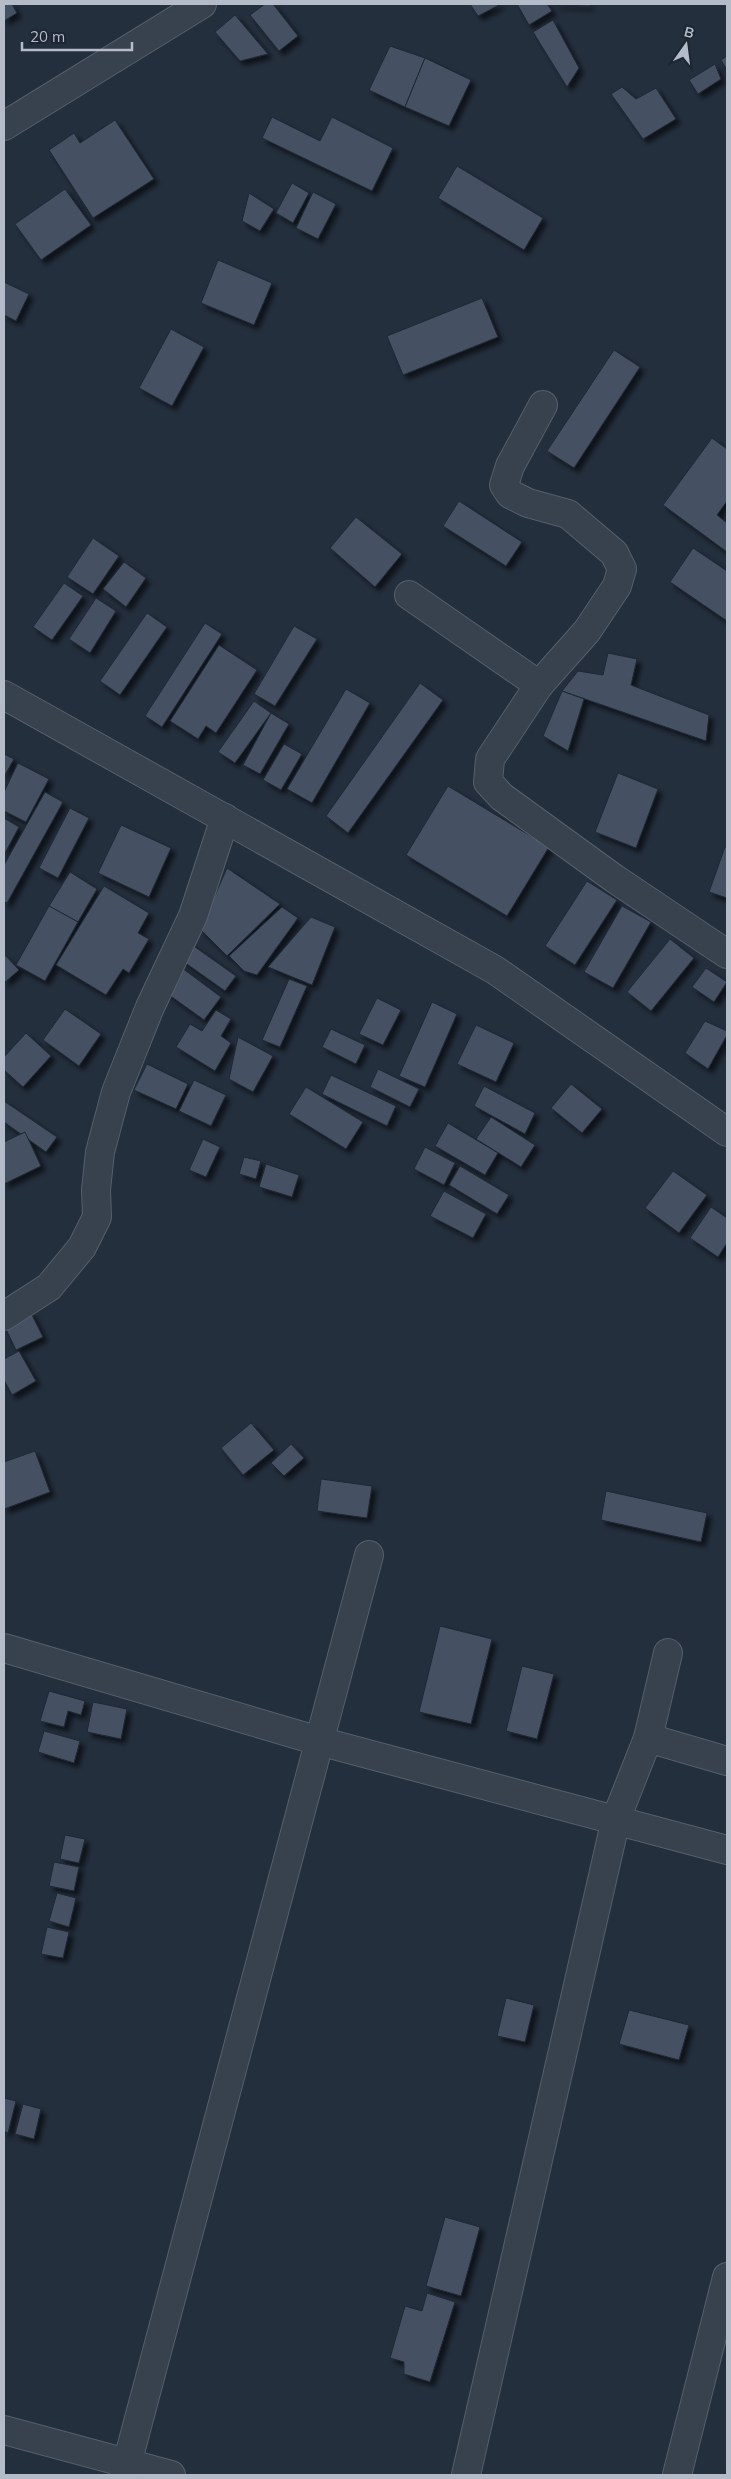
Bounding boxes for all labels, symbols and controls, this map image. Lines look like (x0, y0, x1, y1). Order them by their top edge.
scale bar (22, 20, 132, 52)
north arrow (661, 20, 711, 70)
text: B (682, 22, 696, 42)
text: 20 m (30, 27, 65, 46)

